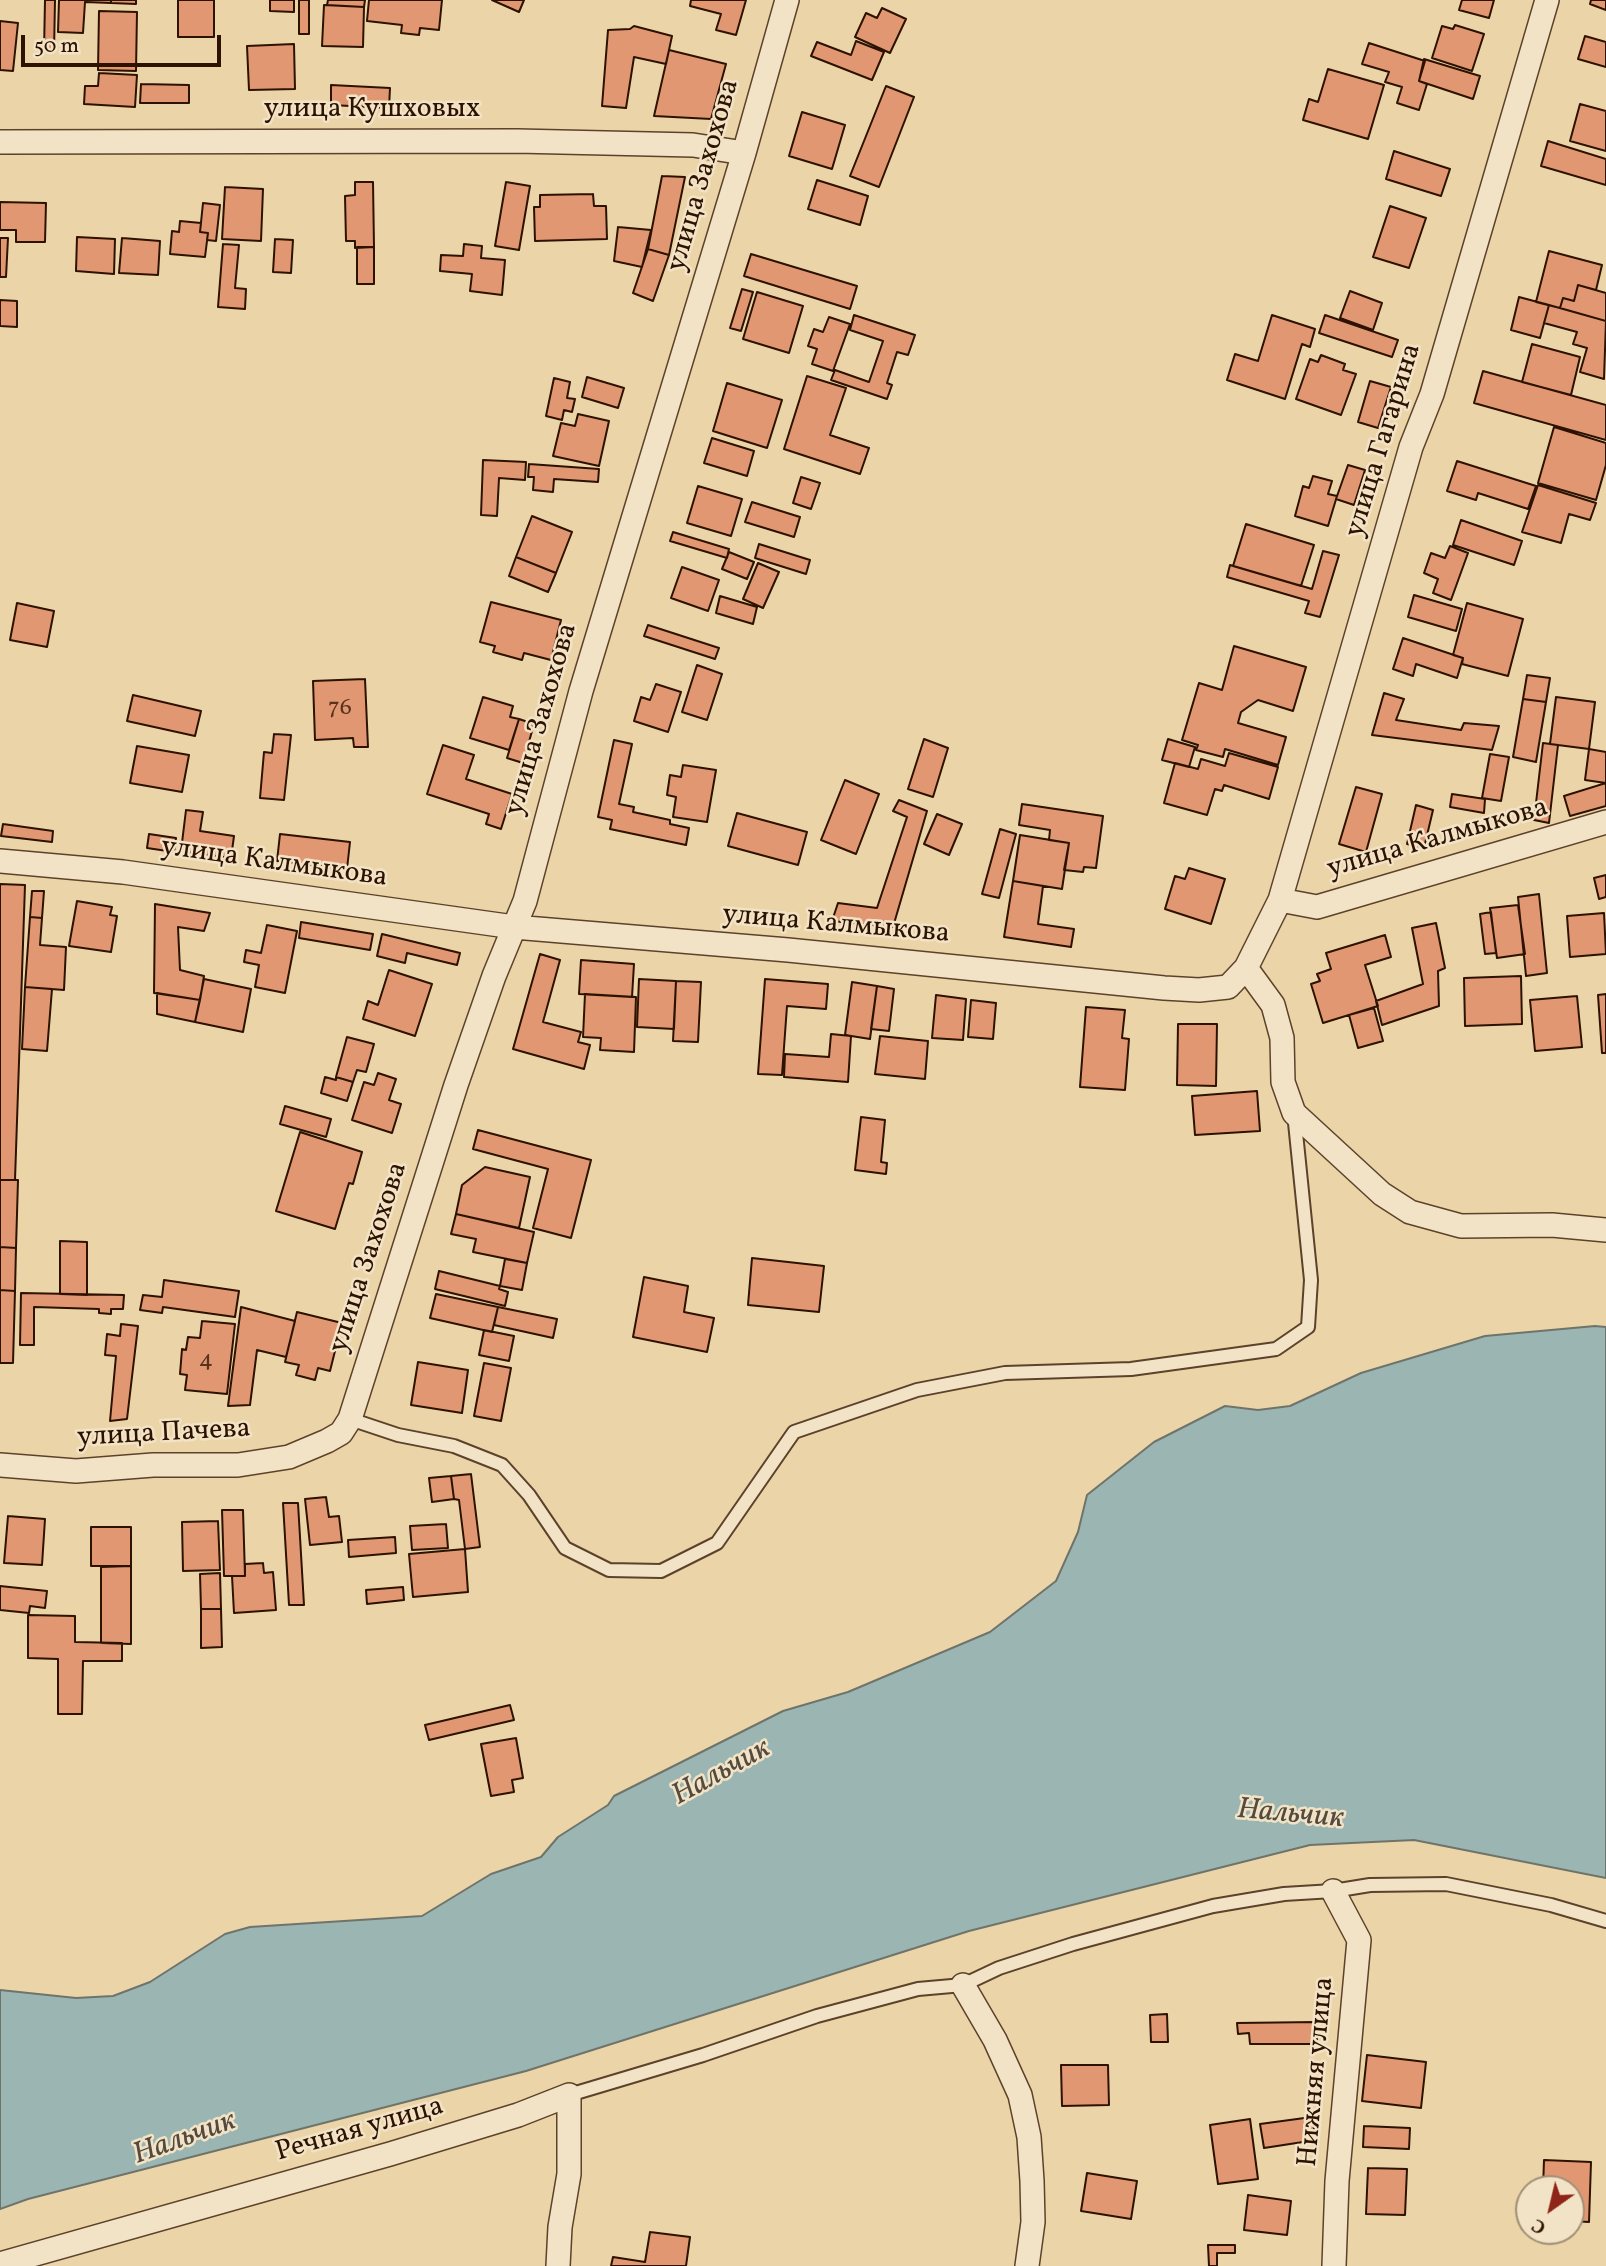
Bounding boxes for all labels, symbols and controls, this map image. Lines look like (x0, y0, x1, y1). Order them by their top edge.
scale bar (24, 21, 224, 65)
text: 50 m (34, 32, 79, 61)
street label: улица Захохова (661, 76, 749, 276)
street label: улица Кушховых (264, 94, 480, 128)
street label: улица Гагарина (1340, 340, 1430, 542)
street label: улица Захохова (499, 620, 587, 820)
house number: 76 (328, 696, 352, 724)
street label: улица Калмыкова (1324, 792, 1552, 888)
street label: улица Калмыкова (159, 831, 389, 897)
street label: улица Калмыкова (721, 899, 951, 953)
street label: улица Захохова (323, 1158, 417, 1358)
house number: 4 (199, 1348, 213, 1376)
street label: улица Пачева (76, 1414, 252, 1456)
water label: Нальчик (667, 1732, 777, 1816)
water label: Нальчик (1235, 1793, 1345, 1839)
street label: Нижняя улица (1293, 1976, 1343, 2168)
street label: Речная улица (272, 2091, 448, 2171)
water label: Нальчик (129, 2105, 241, 2175)
north arrow (1515, 2175, 1585, 2245)
text: С (1527, 2212, 1552, 2240)

